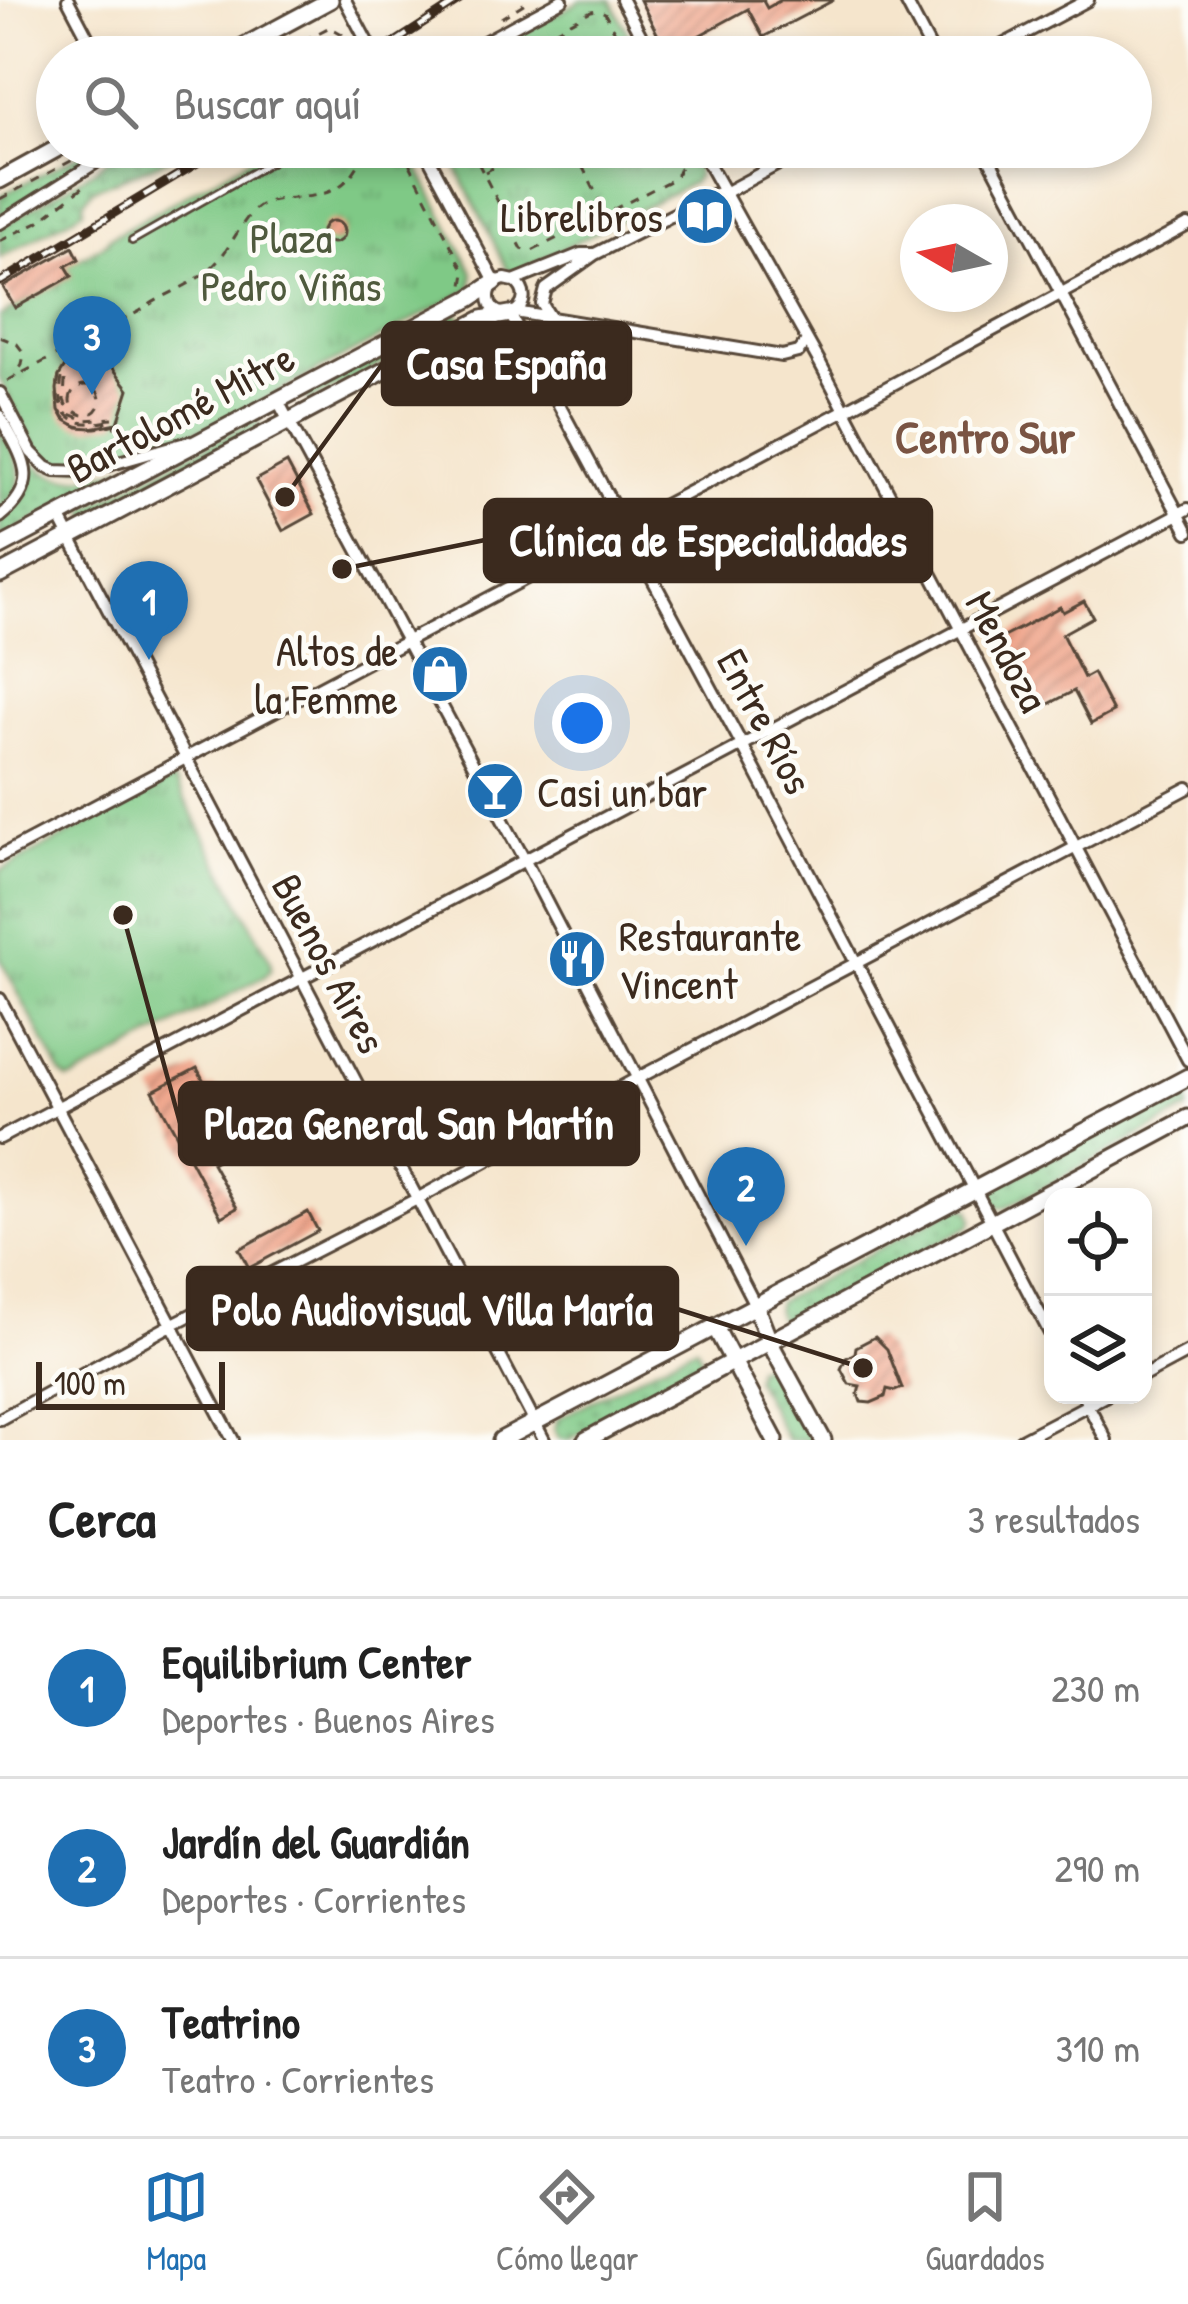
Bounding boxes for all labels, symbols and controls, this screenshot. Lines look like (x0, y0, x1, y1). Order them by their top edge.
search box (36, 36, 1152, 168)
icon: search (78, 69, 144, 135)
text: Buscar aquí (174, 72, 361, 133)
library icon: Librelibros (674, 185, 736, 247)
place label: Librelibros (501, 188, 663, 245)
north arrow (900, 204, 1008, 312)
park label: Plaza Pedro Viñas (201, 209, 381, 314)
pin: 3 (53, 296, 131, 395)
callout: Casa España (383, 323, 630, 404)
street label: Bartolomé Mitre (56, 328, 304, 496)
text: Casa España (406, 332, 606, 394)
district label: Centro Sur (895, 406, 1076, 467)
callout: Clínica de Especialidades (485, 500, 931, 581)
text: Clínica de Especialidades (509, 509, 907, 571)
pin: 1 (110, 561, 188, 660)
street label: Mendoza (953, 581, 1063, 721)
place label: Altos de la Femme (254, 622, 398, 727)
street label: Entre Ríos (704, 639, 828, 803)
shop icon: Altos de la Femme (409, 643, 471, 705)
your location (552, 693, 612, 753)
bar icon: Casi un bar (464, 760, 526, 822)
place label: Casi un bar (537, 763, 707, 820)
street label: Buenos Aires (259, 863, 401, 1063)
place label: Restaurante Vincent (619, 907, 801, 1012)
restaurant icon: Restaurante Vincent (546, 928, 608, 990)
callout: Plaza General San Martín (180, 1083, 638, 1164)
text: Plaza General San Martín (204, 1092, 614, 1153)
pin: 2 (707, 1147, 785, 1246)
map controls (1044, 1188, 1152, 1404)
button: locate (1044, 1188, 1152, 1296)
callout: Polo Audiovisual Villa María (188, 1268, 677, 1349)
text: Polo Audiovisual Villa María (211, 1278, 653, 1339)
button: layers (1044, 1296, 1152, 1404)
scale bar (36, 1356, 225, 1409)
text: 100 m (54, 1361, 126, 1405)
text: Cerca (48, 1484, 156, 1553)
text: 3 resultados (967, 1492, 1140, 1545)
text: Equilibrium Center (162, 1631, 471, 1692)
text: 1 (80, 1661, 94, 1714)
text: 230 m (1051, 1661, 1140, 1714)
text: Deportes · Buenos Aires (162, 1692, 495, 1745)
text: Jardín del Guardián (162, 1811, 470, 1872)
text: 2 (78, 1841, 96, 1894)
text: 290 m (1054, 1841, 1140, 1894)
text: Deportes · Corrientes (162, 1872, 466, 1925)
text: Teatrino (162, 1991, 300, 2052)
text: 3 (78, 2021, 96, 2074)
text: 310 m (1055, 2021, 1140, 2074)
text: Teatro · Corrientes (162, 2052, 434, 2105)
tab: Mapa (143, 2164, 209, 2280)
tab: Cómo llegar (496, 2164, 639, 2280)
tab: Guardados (925, 2164, 1045, 2280)

